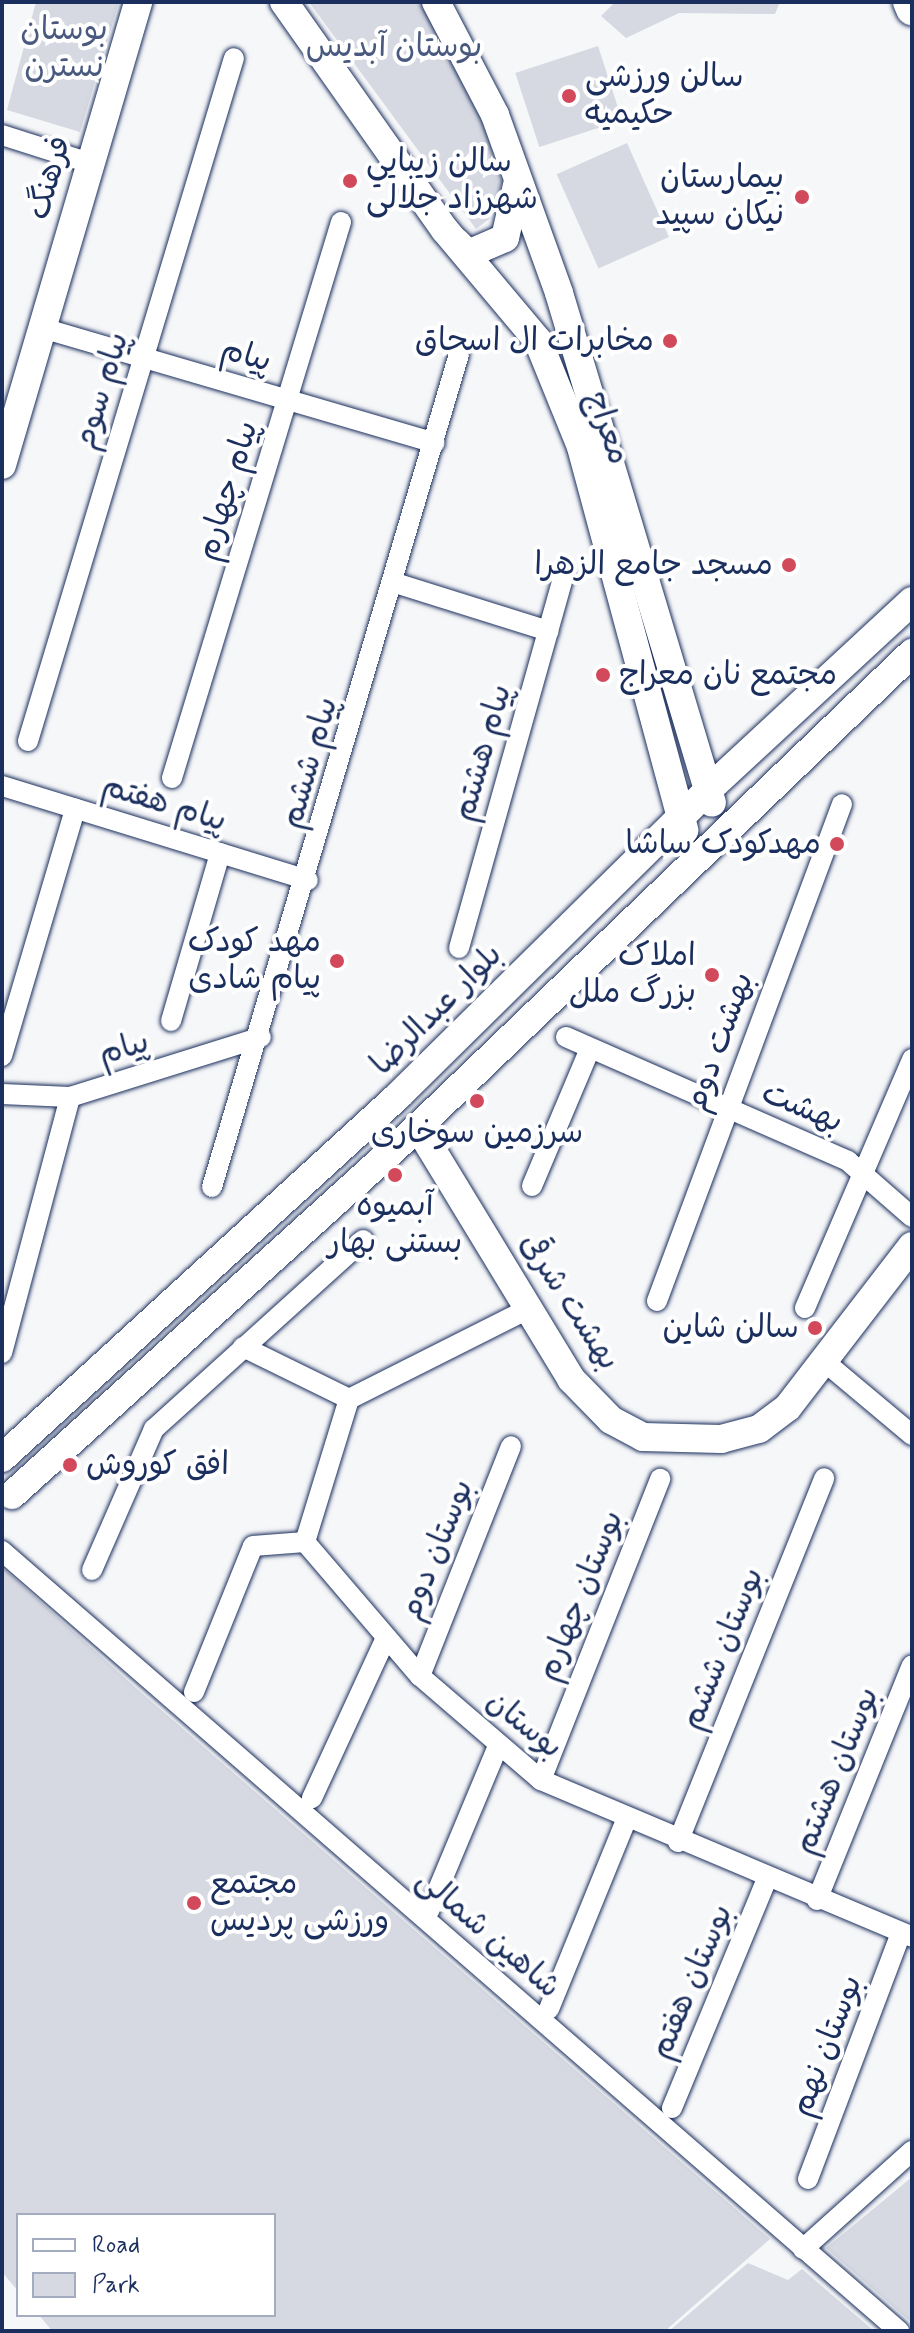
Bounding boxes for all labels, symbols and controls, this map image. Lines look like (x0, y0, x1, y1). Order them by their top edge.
park label: بوستان نسترن (20, 12, 108, 87)
park label: بوستان آبدیس (306, 28, 482, 66)
place label: سالن ورزشی حکیمیه (585, 59, 744, 134)
marker: سالن ورزشی حکیمیه (560, 87, 578, 105)
street label: فرهنگ (20, 132, 80, 224)
place label: سالن زيبايي شهرزاد جلالى (366, 144, 538, 219)
place label: بیمارستان نیکان سپید (655, 160, 784, 235)
marker: سالن زيبايي شهرزاد جلالى (341, 172, 359, 190)
marker: بیمارستان نیکان سپید (791, 186, 813, 208)
place label: مخابرات ال اسحاق (415, 322, 654, 360)
street label: پیام سوم (66, 328, 138, 454)
street label: پیام (216, 331, 276, 381)
marker: مخابرات ال اسحاق (661, 332, 679, 350)
street label: معراج (577, 386, 637, 470)
street label: پیام چهارم (189, 417, 267, 565)
place label: مسجد جامع الزهرا (534, 546, 773, 584)
marker: مسجد جامع الزهرا (780, 556, 798, 574)
place label: مجتمع نان معراج (619, 656, 837, 694)
marker: مجتمع نان معراج (594, 666, 612, 684)
street label: پیام هشتم (445, 680, 521, 826)
street label: پیام ششم (273, 693, 347, 833)
street label: پیام هفتم (97, 767, 231, 841)
place label: مهدکودک ساشا (625, 825, 821, 863)
marker: مهدکودک ساشا (828, 835, 846, 853)
place label: مهد کودک پیام شادی (188, 924, 321, 999)
street label: بلوار عبدالرضا (363, 936, 511, 1084)
place label: املاک بزرگ ملل (569, 938, 696, 1013)
marker: مهد کودک پیام شادی (328, 952, 346, 970)
marker: املاک بزرگ ملل (703, 966, 721, 984)
street label: بهشت دوم (677, 967, 763, 1117)
street label: پیام (94, 1023, 154, 1075)
street label: بهشت (756, 1074, 848, 1142)
marker: سرزمین سوخاری (468, 1092, 486, 1110)
place label: سرزمین سوخاری (371, 1114, 583, 1152)
marker: آبمیوه بستنی بهار (386, 1166, 404, 1184)
place label: آبمیوه بستنی بهار (328, 1188, 462, 1263)
street label: بهشت شرقی (510, 1226, 628, 1378)
place label: سالن شاین (662, 1309, 799, 1347)
marker: سالن شاین (806, 1319, 824, 1337)
place label: افق کوروش (86, 1446, 229, 1484)
marker: افق کوروش (61, 1456, 79, 1474)
street label: بوستان دوم (391, 1474, 483, 1626)
street label: بوستان چهارم (529, 1505, 633, 1687)
street label: بوستان ششم (673, 1562, 773, 1736)
street label: بوستان هشتم (786, 1682, 888, 1860)
street label: بوستان (478, 1683, 570, 1767)
street label: شاهین شمالی (408, 1861, 568, 2007)
place label: مجتمع ورزشی پردیس (210, 1866, 389, 1941)
marker: مجتمع ورزشی پردیس (185, 1894, 203, 1912)
street label: بوستان هفتم (642, 1899, 742, 2065)
street label: بوستان نهم (783, 1970, 871, 2122)
legend (16, 2213, 276, 2317)
text: Road (92, 2230, 140, 2261)
text: Park (92, 2270, 140, 2301)

